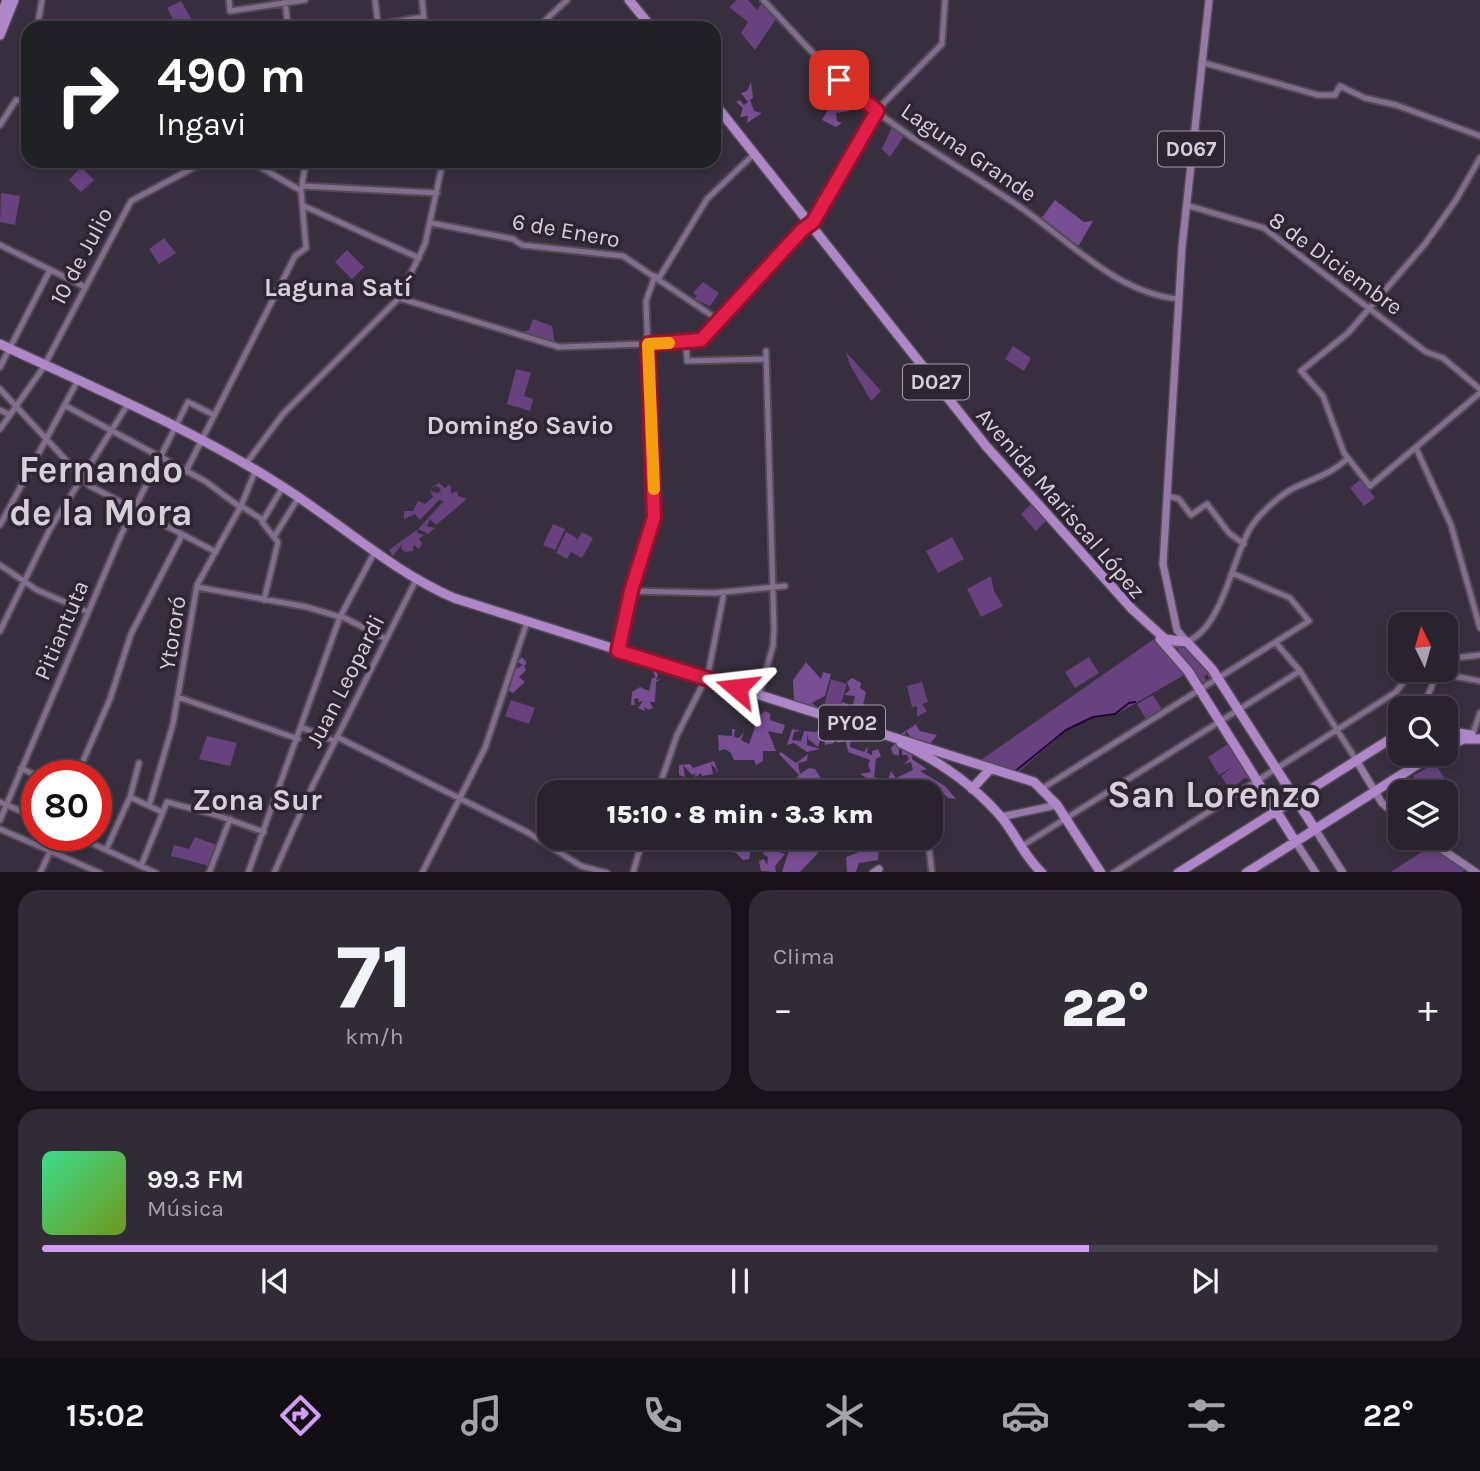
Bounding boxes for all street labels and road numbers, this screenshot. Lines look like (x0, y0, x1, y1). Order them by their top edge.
street label: Laguna Grande (896, 97, 1042, 208)
road number: D067 (1158, 132, 1224, 166)
street label: 10 de Julio (44, 203, 118, 310)
street label: 8 de Diciembre (1264, 206, 1408, 321)
street label: 6 de Enero (510, 208, 622, 253)
road number: D027 (903, 364, 969, 400)
street label: Avenida Mariscal López (970, 402, 1151, 604)
street label: Pitiantuta (28, 576, 95, 684)
street label: Ytororó (153, 594, 192, 672)
street label: Juan Leopardi (300, 610, 390, 752)
road number: PY02 (819, 706, 885, 740)

